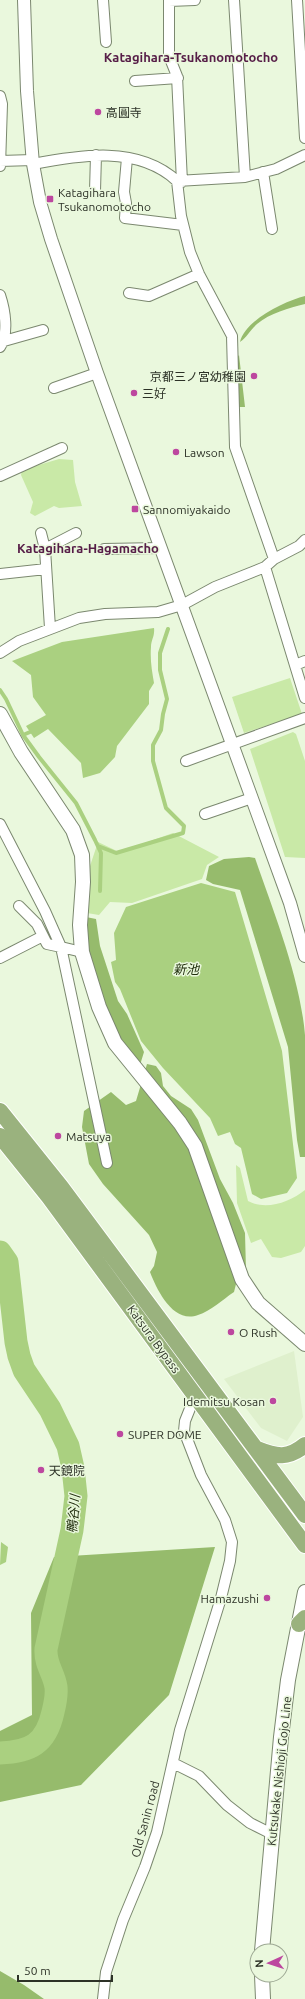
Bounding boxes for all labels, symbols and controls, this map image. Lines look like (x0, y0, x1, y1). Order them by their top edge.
district label: Katagihara-Tsukanomotocho (104, 50, 278, 64)
place label: 高圓寺 (106, 106, 142, 119)
marker: 高圓寺 (93, 107, 103, 117)
place label: Katagihara Tsukanomotocho (58, 186, 151, 213)
marker: Katagihara Tsukanomotocho (45, 194, 55, 204)
place label: 京都三ノ宮幼稚園 (150, 370, 246, 383)
marker: 京都三ノ宮幼稚園 (249, 371, 259, 381)
place label: 三好 (142, 387, 166, 400)
marker: 三好 (129, 388, 139, 398)
place label: Lawson (184, 446, 225, 459)
marker: Lawson (171, 447, 181, 457)
place label: Sannomiyakaido (143, 503, 231, 516)
marker: Sannomiyakaido (130, 504, 140, 514)
district label: Katagihara-Hagamacho (17, 541, 159, 555)
water label: 新池 (173, 962, 201, 976)
place label: Matsuya (66, 1130, 111, 1143)
marker: Matsuya (53, 1131, 63, 1141)
street label: Katsura Bypass (125, 1303, 183, 1375)
place label: O Rush (239, 1326, 277, 1339)
marker: O Rush (226, 1327, 236, 1337)
place label: Idemitsu Kosan (183, 1395, 265, 1408)
marker: Idemitsu Kosan (268, 1396, 278, 1406)
place label: SUPER DOME (128, 1428, 202, 1441)
marker: SUPER DOME (115, 1429, 125, 1439)
place label: 天鏡院 (49, 1464, 85, 1477)
marker: 天鏡院 (36, 1465, 46, 1475)
water label: 鴨谷川 (64, 1492, 82, 1534)
place label: Hamazushi (201, 1592, 259, 1605)
marker: Hamazushi (262, 1593, 272, 1603)
street label: Kutsukake Nishioji Gojo Line (265, 1695, 293, 1847)
street label: Old Sanin road (129, 1779, 161, 1859)
north arrow (249, 1943, 289, 1983)
scale bar (18, 1957, 112, 1983)
text: N (253, 1959, 265, 1968)
text: 50 m (24, 1964, 51, 1977)

